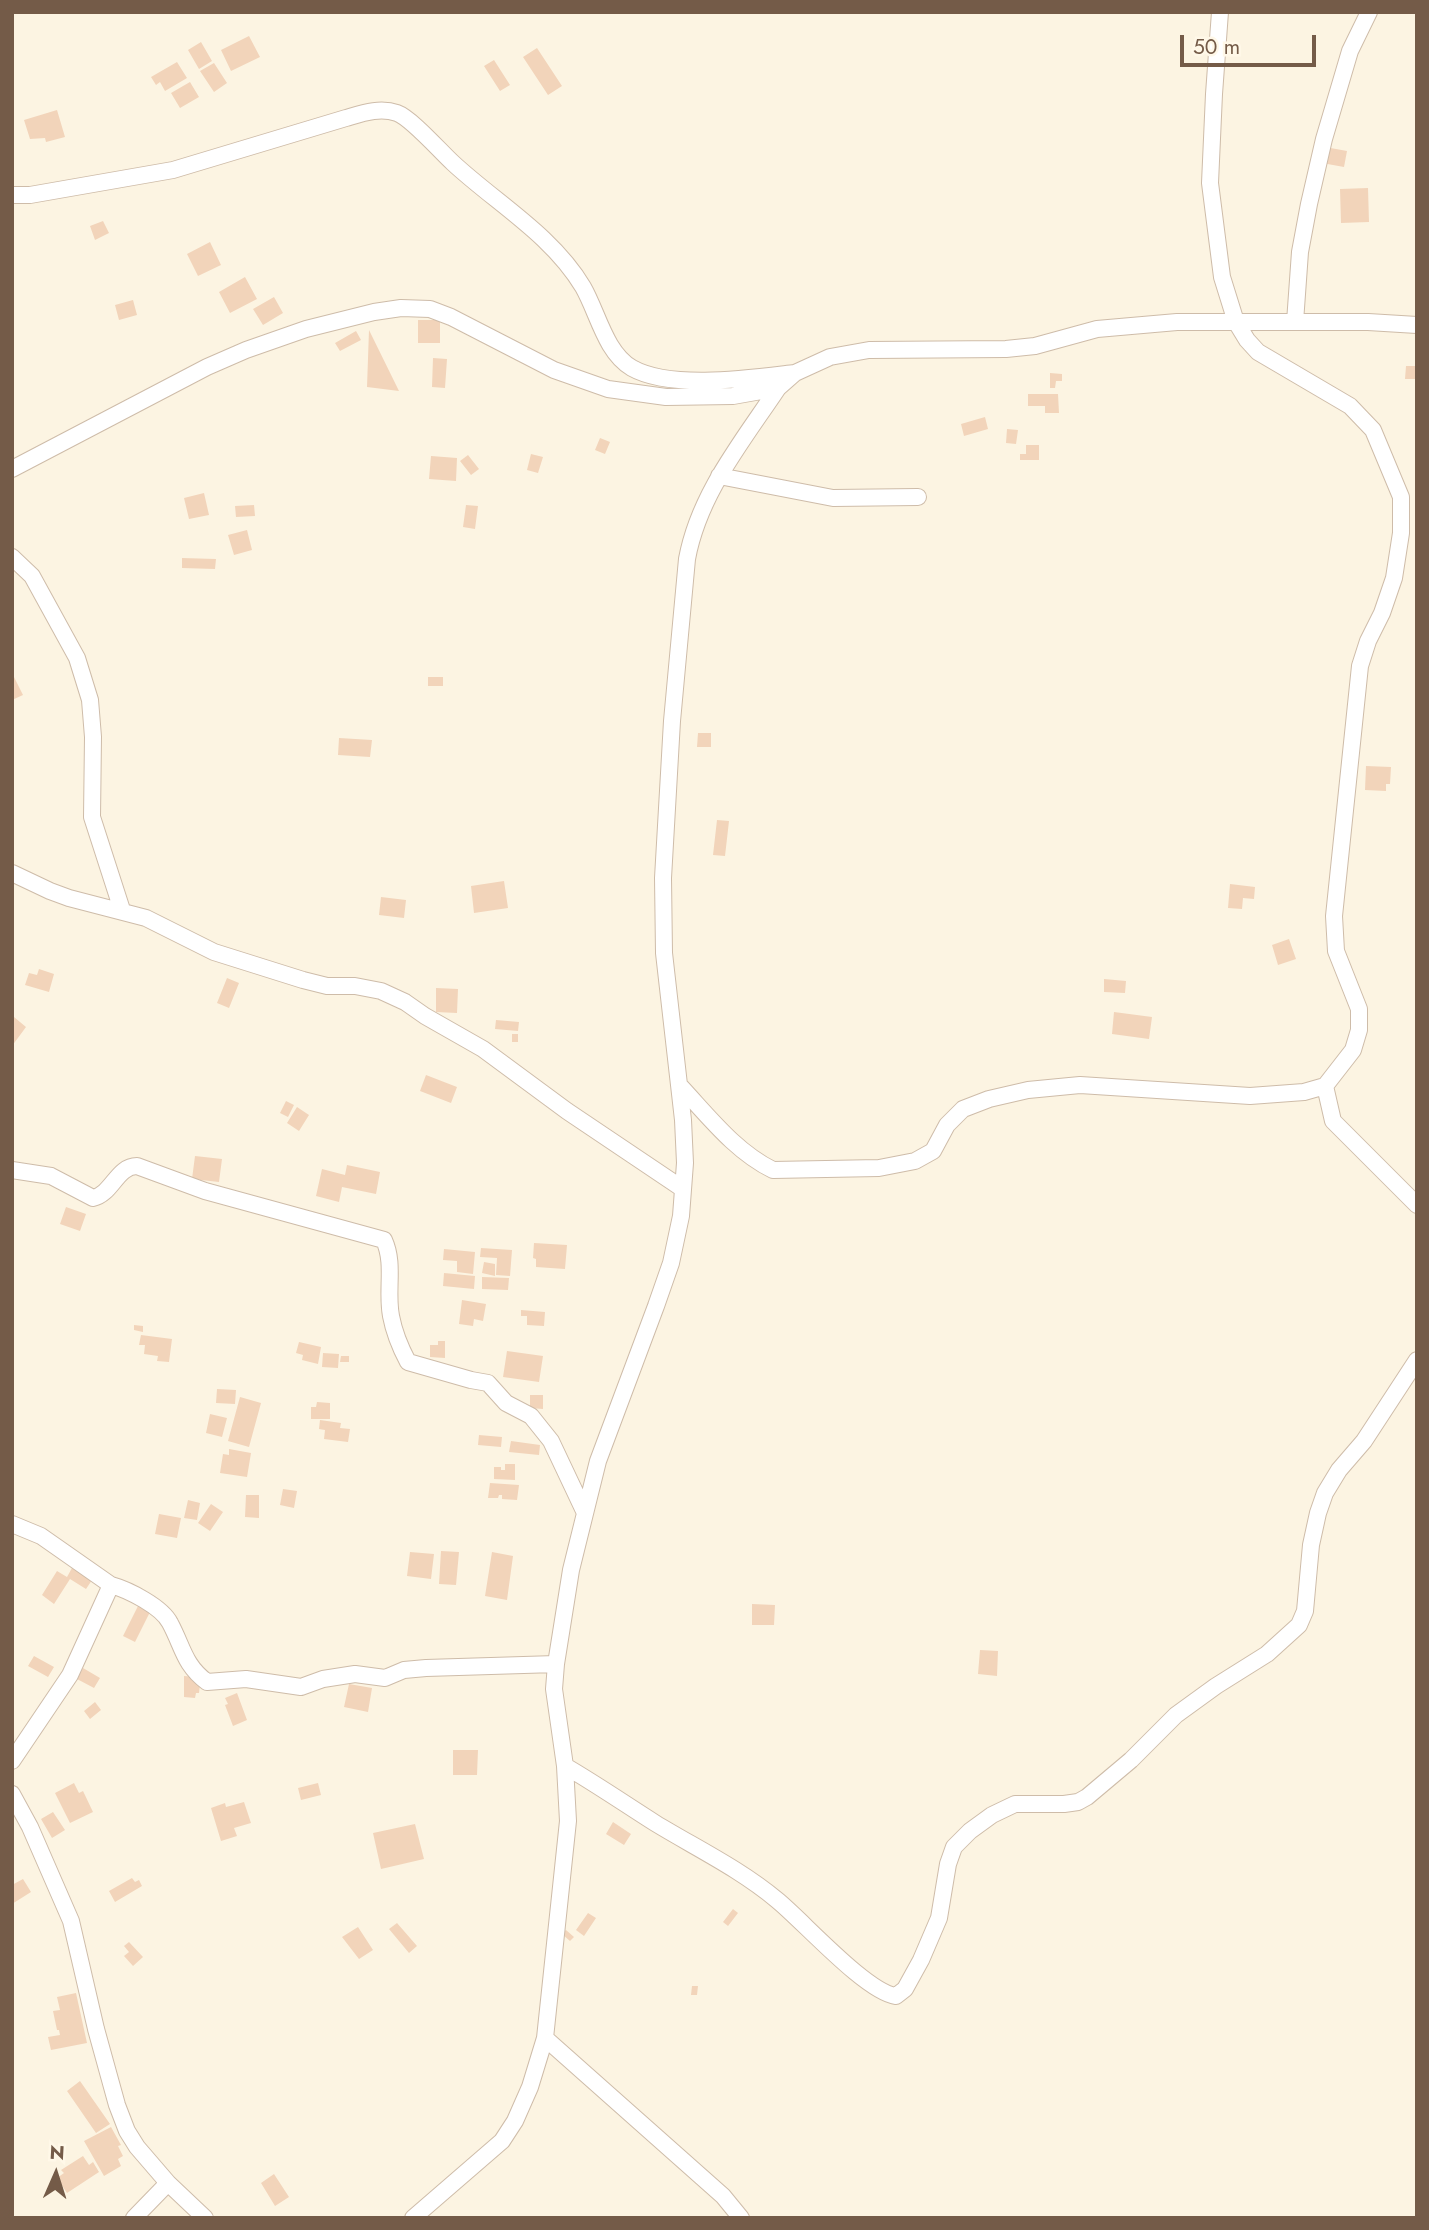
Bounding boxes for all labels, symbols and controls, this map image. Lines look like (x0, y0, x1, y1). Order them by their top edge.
scale bar (1184, 21, 1320, 65)
text: 50 m (1193, 32, 1240, 62)
north arrow (21, 2139, 91, 2209)
text: N (49, 2139, 65, 2166)

